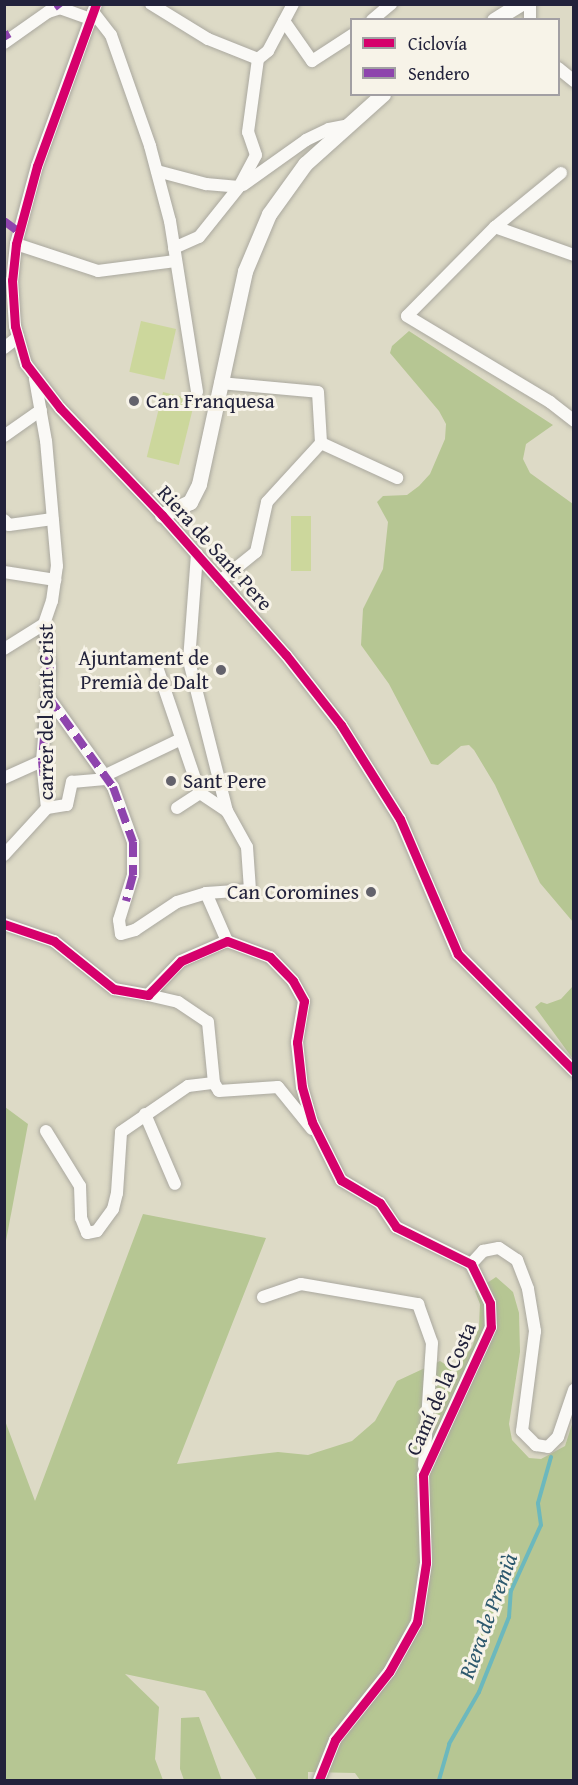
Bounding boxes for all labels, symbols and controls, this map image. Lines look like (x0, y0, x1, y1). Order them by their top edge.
legend (350, 18, 560, 96)
text: Ciclovía (408, 30, 467, 57)
text: Sendero (408, 60, 470, 87)
place label: Can Franquesa (146, 388, 275, 414)
marker: Can Franquesa (127, 394, 141, 408)
street label: Riera de Sant Pere (152, 480, 278, 616)
street label: carrer del Sant Crist (33, 624, 59, 800)
place label: Ajuntament de Premià de Dalt (78, 645, 209, 695)
marker: Ajuntament de Premià de Dalt (214, 663, 228, 677)
place label: Sant Pere (183, 768, 266, 794)
marker: Sant Pere (164, 774, 178, 788)
place label: Can Coromines (227, 879, 359, 905)
marker: Can Coromines (364, 885, 378, 899)
street label: Camí de la Costa (400, 1319, 482, 1459)
water label: Riera de Premià (453, 1550, 523, 1682)

